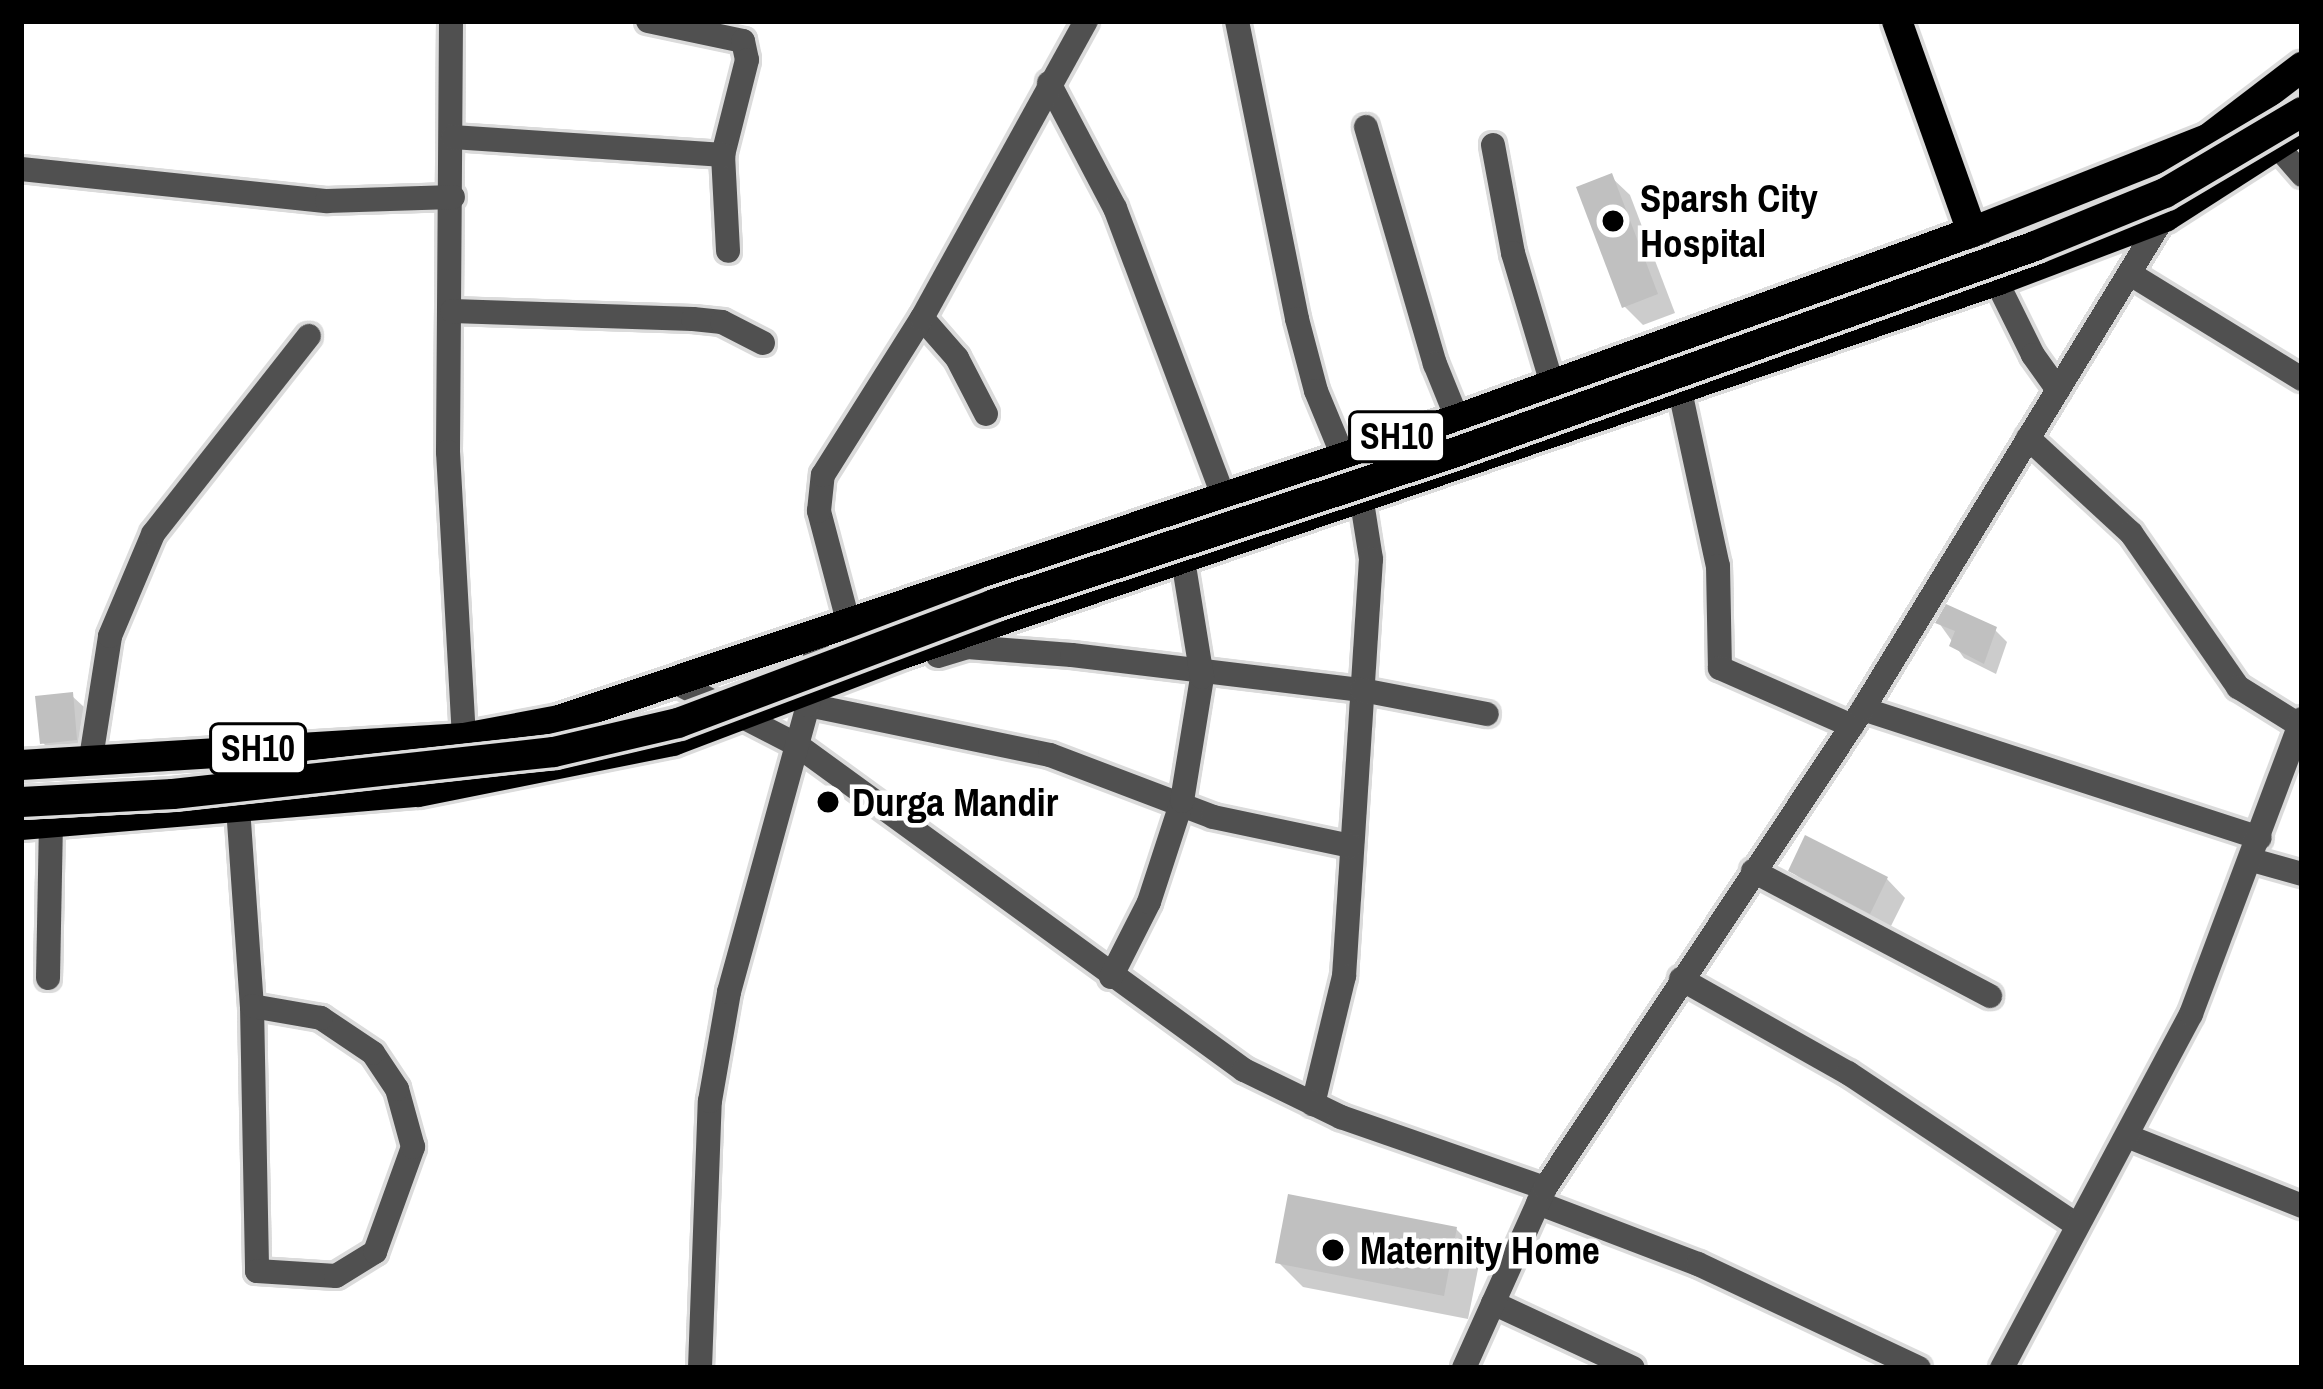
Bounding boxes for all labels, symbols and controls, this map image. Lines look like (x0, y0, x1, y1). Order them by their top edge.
place label: Sparsh City Hospital (1640, 176, 1818, 267)
marker: Sparsh City Hospital (1597, 205, 1629, 237)
road number: SH10 (1346, 407, 1448, 467)
road number: SH10 (207, 719, 309, 779)
place label: Durga Mandir (852, 779, 1058, 825)
marker: Durga Mandir (815, 789, 841, 815)
place label: Maternity Home (1360, 1227, 1600, 1273)
marker: Maternity Home (1317, 1234, 1349, 1266)

